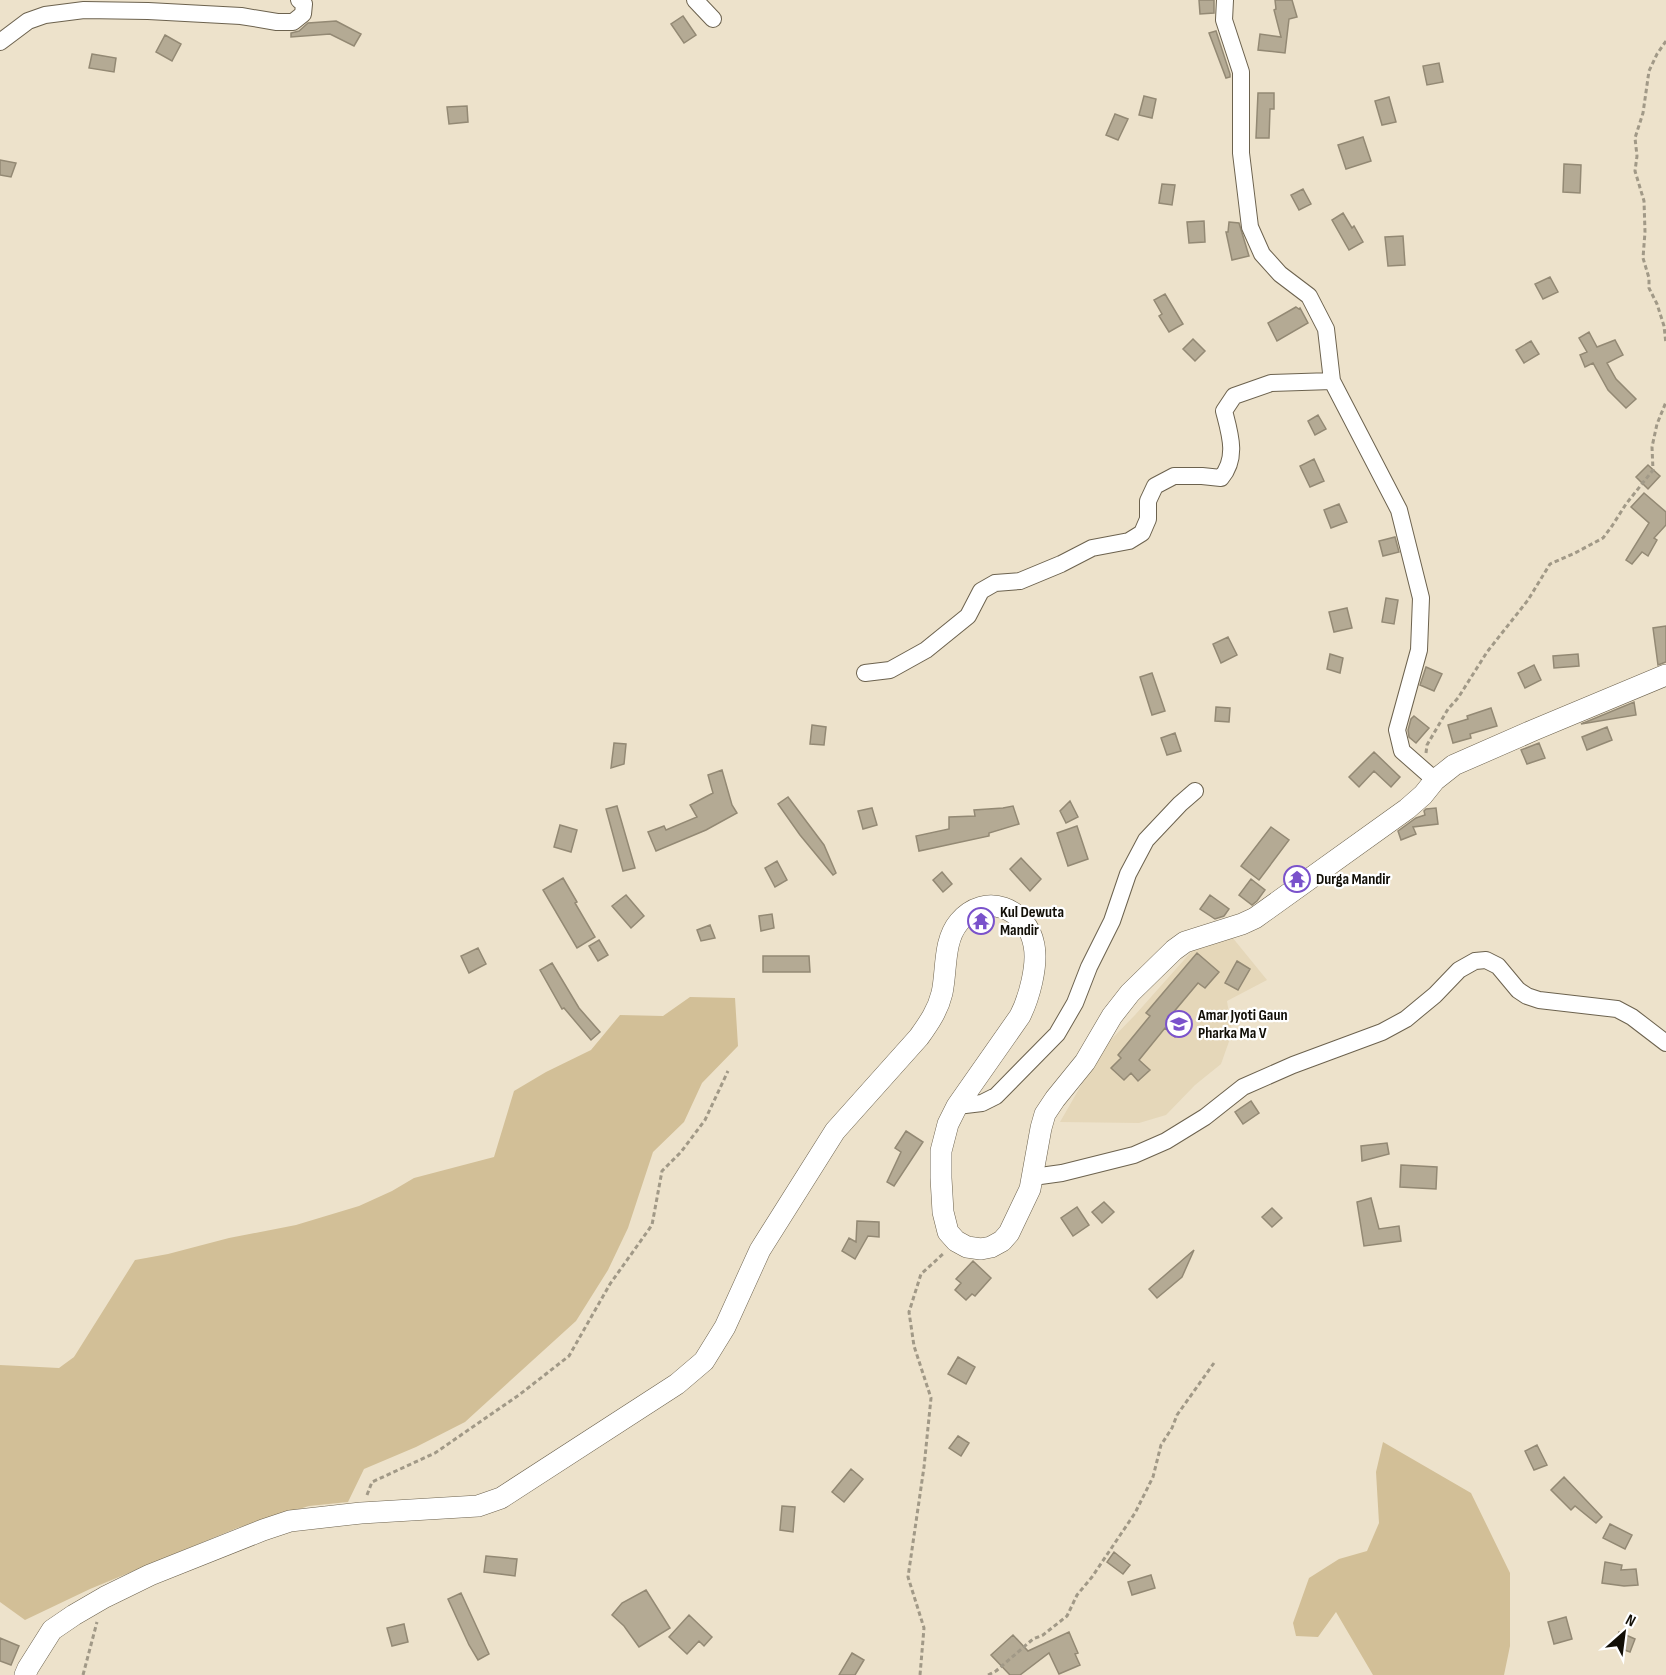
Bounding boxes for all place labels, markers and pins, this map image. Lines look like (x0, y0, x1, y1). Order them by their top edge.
temple icon: Durga Mandir (1282, 864, 1312, 894)
place label: Durga Mandir (1316, 870, 1390, 889)
place label: Kul Dewuta Mandir (1000, 903, 1064, 940)
temple icon: Kul Dewuta Mandir (966, 906, 996, 936)
place label: Amar Jyoti Gaun Pharka Ma V (1197, 1006, 1288, 1043)
school or university icon: Amar Jyoti Gaun Pharka Ma V (1164, 1009, 1194, 1039)

